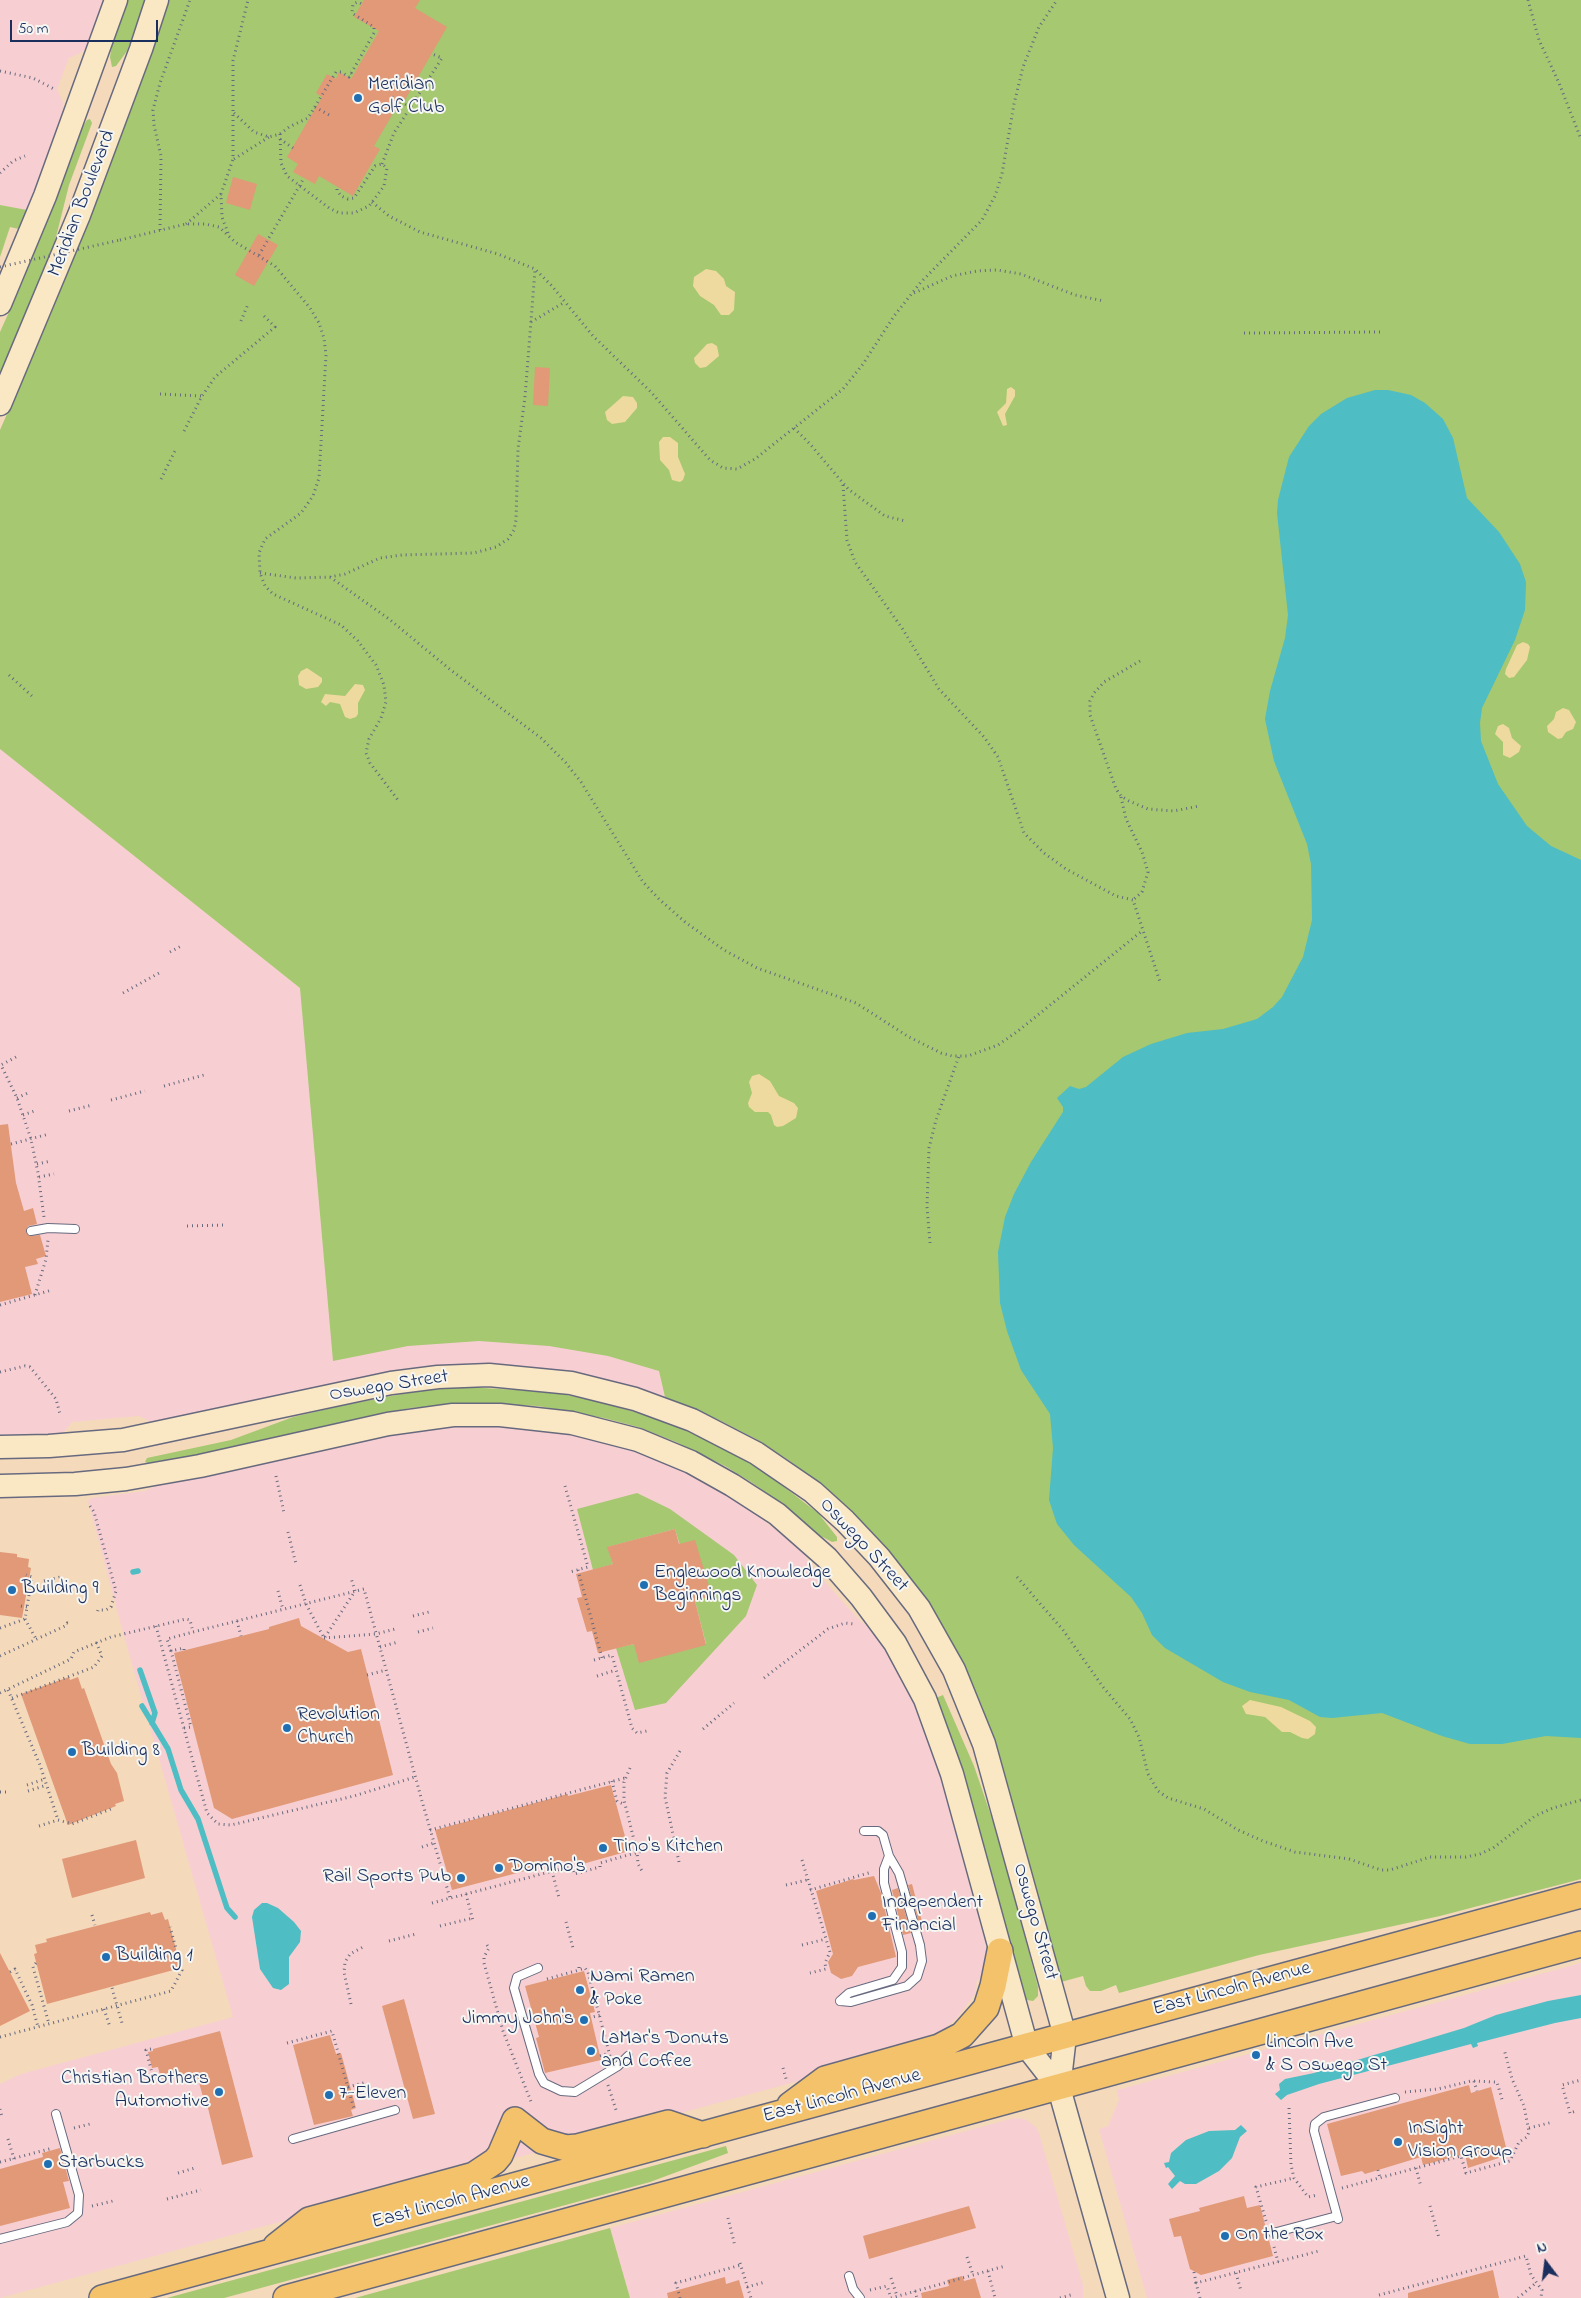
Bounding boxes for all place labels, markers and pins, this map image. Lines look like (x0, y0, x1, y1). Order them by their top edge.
place label: Meridian Golf Club (368, 74, 444, 121)
marker: Meridian Golf Club (352, 92, 364, 104)
place label: Englewood Knowledge Beginnings (654, 1562, 831, 1609)
place label: Building 9 (22, 1578, 99, 1602)
marker: Englewood Knowledge Beginnings (638, 1579, 650, 1591)
marker: Building 9 (6, 1584, 18, 1596)
place label: Revolution Church (297, 1704, 380, 1751)
marker: Revolution Church (281, 1722, 293, 1734)
place label: Building 8 (82, 1740, 160, 1764)
marker: Building 8 (66, 1746, 78, 1758)
place label: Tino's Kitchen (613, 1836, 723, 1860)
marker: Tino's Kitchen (597, 1842, 609, 1854)
place label: Domino's (509, 1856, 586, 1880)
marker: Domino's (493, 1862, 505, 1874)
place label: Rail Sports Pub (323, 1866, 451, 1890)
marker: Rail Sports Pub (455, 1872, 467, 1884)
place label: Independent Financial (882, 1892, 983, 1939)
marker: Independent Financial (866, 1910, 878, 1922)
place label: Building 1 (116, 1945, 193, 1969)
marker: Building 1 (100, 1951, 112, 1963)
place label: Nami Ramen & Poke (590, 1966, 695, 2013)
marker: Nami Ramen & Poke (574, 1984, 586, 1996)
place label: Jimmy John's (462, 2008, 574, 2032)
marker: Jimmy John's (578, 2014, 590, 2026)
place label: LaMar's Donuts and Coffee (601, 2028, 729, 2075)
place label: Lincoln Ave & S Oswego St (1266, 2032, 1387, 2079)
marker: LaMar's Donuts and Coffee (585, 2045, 597, 2057)
marker: Lincoln Ave & S Oswego St (1250, 2049, 1262, 2061)
place label: Christian Brothers Automotive (61, 2068, 209, 2115)
place label: 7-Eleven (339, 2083, 406, 2107)
marker: Christian Brothers Automotive (213, 2086, 225, 2098)
marker: 7-Eleven (323, 2089, 335, 2101)
place label: InSight Vision Group (1408, 2118, 1512, 2165)
marker: InSight Vision Group (1392, 2136, 1404, 2148)
place label: Starbucks (58, 2152, 144, 2176)
marker: Starbucks (42, 2158, 54, 2170)
place label: On the Rox (1235, 2224, 1324, 2248)
marker: On the Rox (1219, 2230, 1231, 2242)

